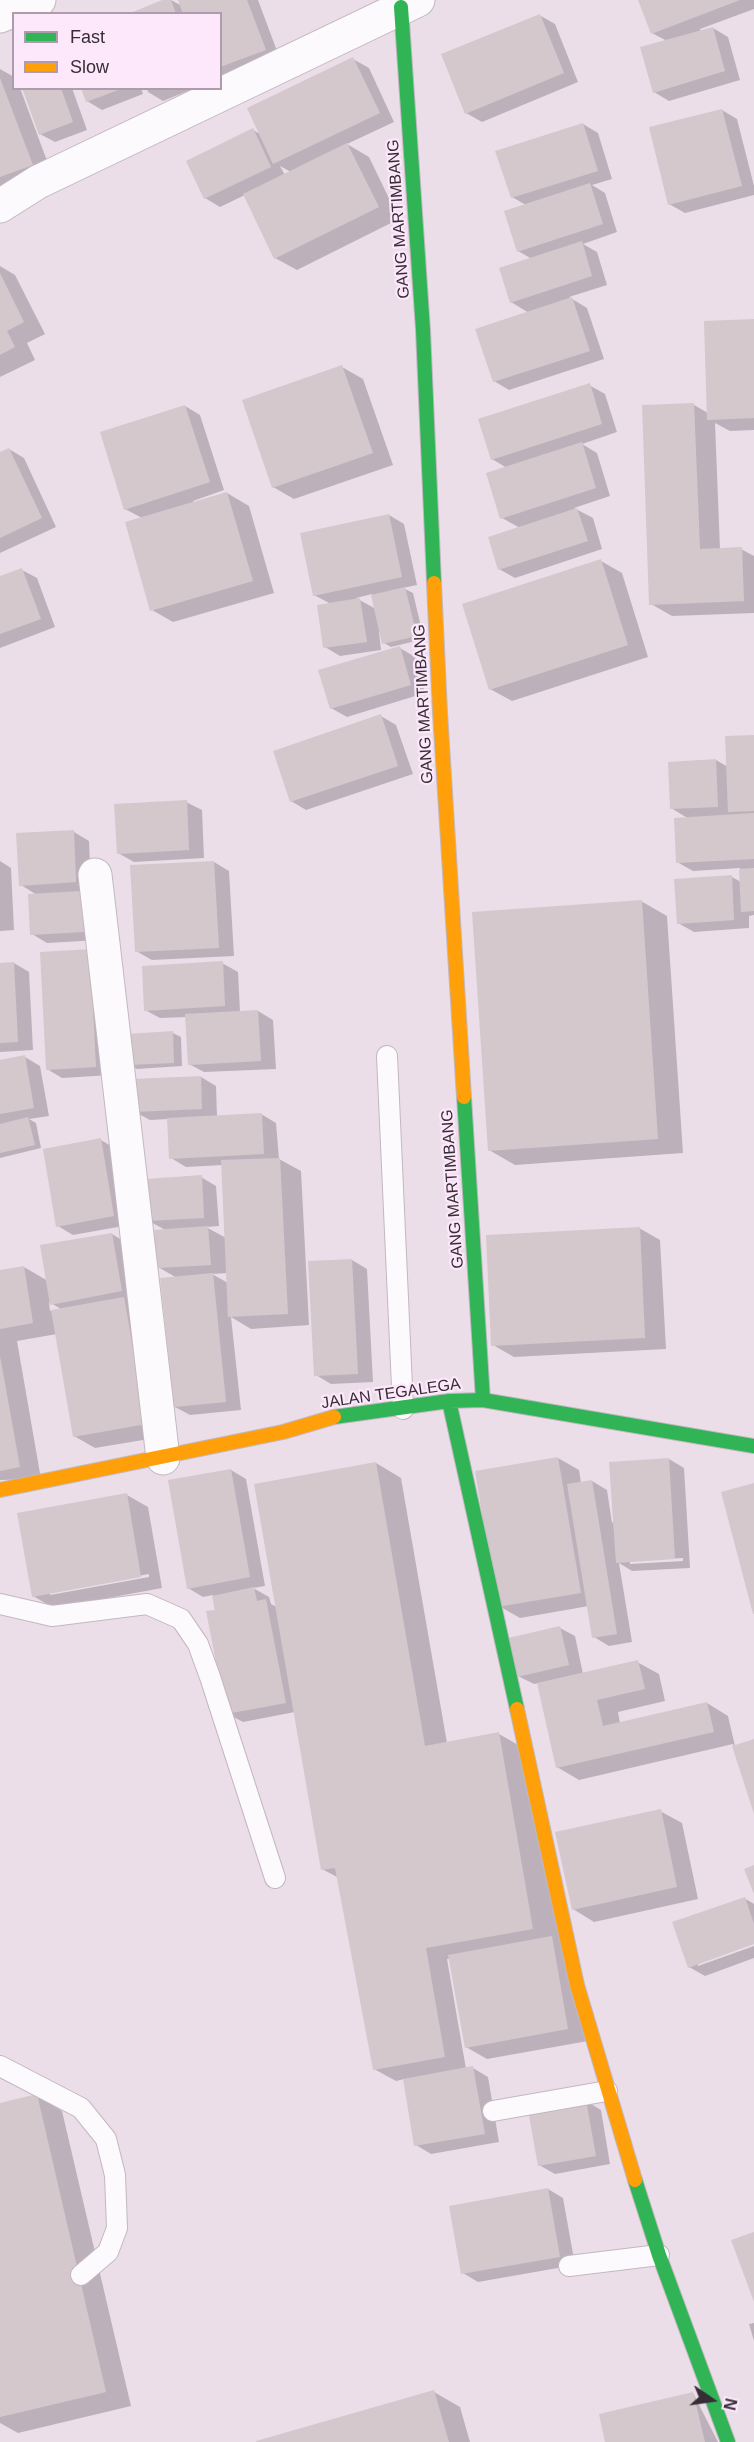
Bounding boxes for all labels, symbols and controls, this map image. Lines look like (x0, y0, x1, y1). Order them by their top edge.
legend (12, 12, 222, 90)
text: Fast (70, 27, 105, 47)
text: Slow (70, 57, 109, 77)
street label: GANG MARTIMBANG (384, 139, 414, 299)
street label: GANG MARTIMBANG (410, 624, 438, 784)
street label: GANG MARTIMBANG (438, 1109, 468, 1269)
street label: JALAN TEGALEGA (320, 1375, 462, 1413)
north arrow (682, 2370, 742, 2430)
text: N (720, 2397, 740, 2412)

